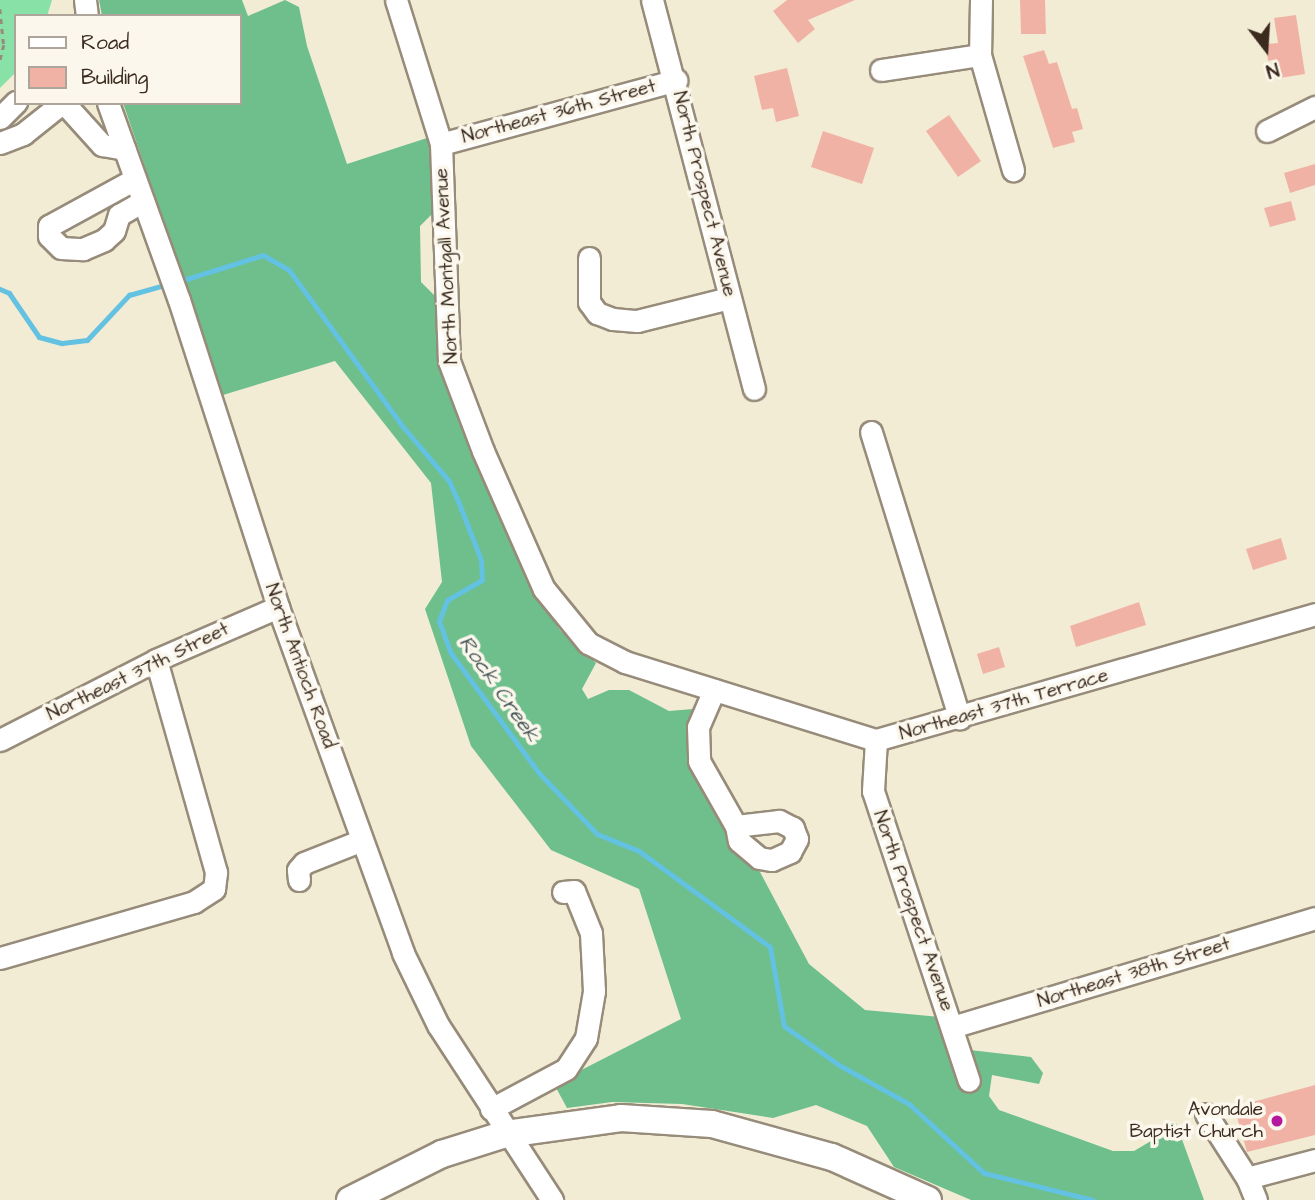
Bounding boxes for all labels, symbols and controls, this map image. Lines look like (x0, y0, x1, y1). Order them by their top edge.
legend (14, 14, 242, 105)
north arrow (1231, 14, 1301, 84)
text: Road (81, 28, 129, 57)
text: N (1263, 55, 1282, 84)
text: Building (81, 63, 148, 92)
street label: Northeast 36th Street (460, 75, 658, 149)
street label: North Prospect Avenue (667, 89, 741, 299)
street label: North Montgall Avenue (430, 167, 464, 365)
street label: North Antioch Road (260, 581, 340, 751)
street label: Northeast 37th Street (43, 618, 233, 726)
water label: Rock Creek (453, 631, 545, 747)
street label: Northeast 37th Terrace (897, 664, 1111, 746)
street label: North Prospect Avenue (868, 808, 958, 1014)
street label: Northeast 38th Street (1035, 933, 1233, 1013)
place label: Avondale Baptist Church (1129, 1099, 1263, 1143)
marker: Avondale Baptist Church (1269, 1113, 1285, 1129)

